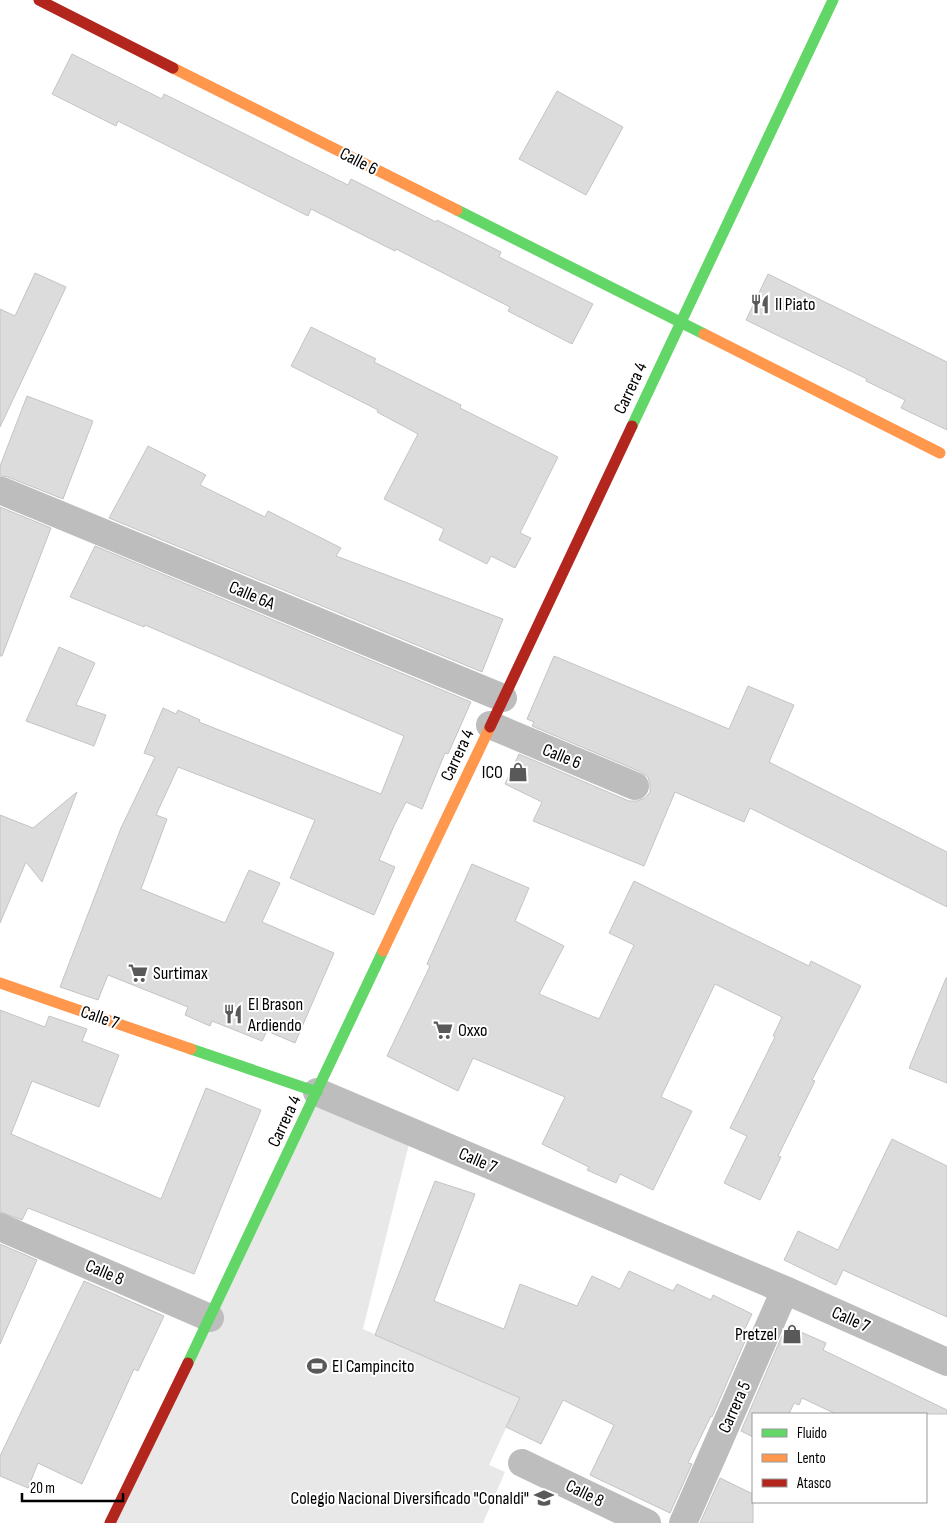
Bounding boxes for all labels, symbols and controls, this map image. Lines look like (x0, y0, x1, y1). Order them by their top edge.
street label: Calle 6 (336, 143, 381, 180)
restaurant icon: Il Piato (749, 293, 771, 315)
place label: Il Piato (775, 294, 816, 315)
street label: Carrera 4 (609, 358, 652, 417)
street label: Calle 6A (226, 576, 278, 615)
street label: Carrera 4 (436, 725, 479, 784)
street label: Calle 6 (539, 739, 584, 774)
shop icon: ICO (507, 761, 529, 783)
place label: ICO (482, 762, 503, 783)
supermarket icon: Surtimax (127, 962, 149, 984)
place label: Surtimax (153, 963, 208, 984)
place label: El Brason Ardiendo (247, 994, 303, 1036)
street label: Calle 7 (78, 1001, 123, 1034)
restaurant icon: El Brason Ardiendo (222, 1003, 244, 1025)
supermarket icon: Oxxo (432, 1019, 454, 1041)
place label: Oxxo (458, 1020, 488, 1041)
street label: Carrera 4 (263, 1091, 306, 1150)
street label: Calle 7 (456, 1143, 501, 1178)
street label: Calle 8 (82, 1255, 127, 1290)
street label: Calle 7 (829, 1302, 874, 1337)
shop icon: Pretzel (781, 1323, 803, 1345)
place label: Pretzel (735, 1324, 777, 1345)
sports icon: El Campincito (306, 1355, 328, 1377)
place label: El Campincito (332, 1356, 414, 1377)
street label: Carrera 5 (714, 1378, 755, 1436)
legend (752, 1413, 927, 1503)
text: Fluido (797, 1424, 827, 1443)
text: Lento (797, 1449, 826, 1468)
scale bar (22, 1470, 124, 1502)
text: Atasco (796, 1474, 831, 1493)
street label: Calle 8 (562, 1475, 607, 1512)
text: 20 m (30, 1479, 55, 1498)
school or university icon: Colegio Nacional Diversificado "Conaldi" (533, 1487, 555, 1509)
place label: Colegio Nacional Diversificado "Conaldi" (291, 1488, 529, 1509)

